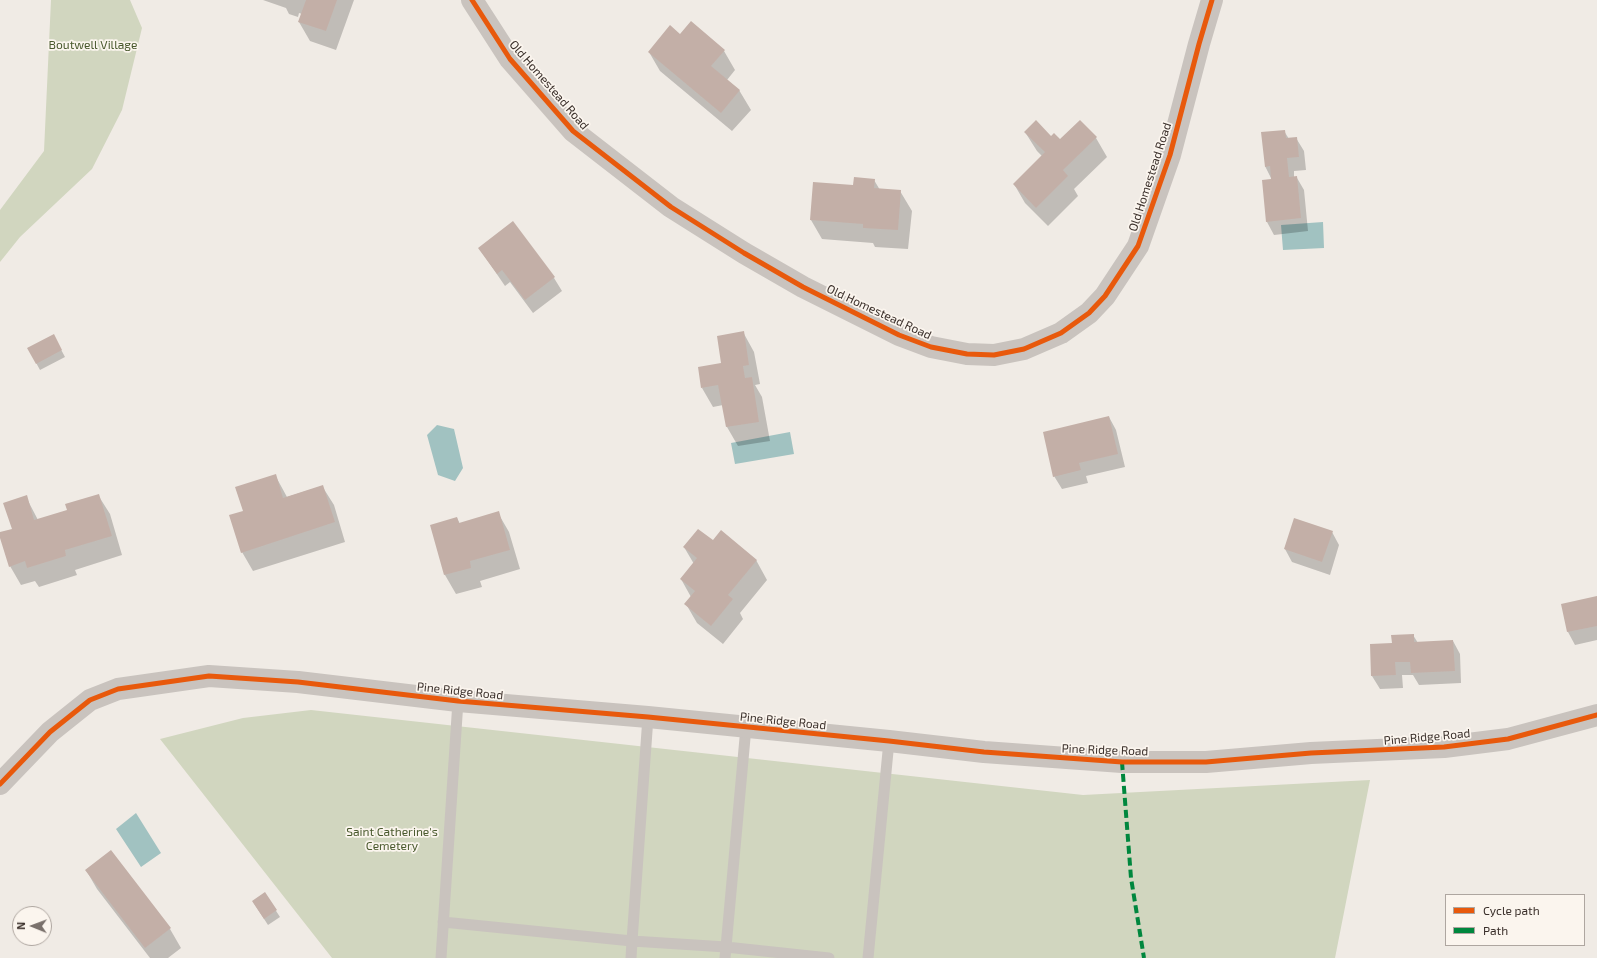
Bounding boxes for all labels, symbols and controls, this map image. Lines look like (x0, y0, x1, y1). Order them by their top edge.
street label: Old Homestead Road (506, 37, 592, 133)
park label: Boutwell Village (49, 38, 137, 52)
street label: Old Homestead Road (1126, 121, 1174, 233)
street label: Old Homestead Road (824, 281, 934, 343)
street label: Pine Ridge Road (416, 679, 504, 703)
street label: Pine Ridge Road (739, 709, 827, 733)
street label: Pine Ridge Road (1383, 726, 1471, 748)
street label: Pine Ridge Road (1061, 741, 1149, 759)
park label: Saint Catherine's Cemetery (346, 825, 438, 853)
legend (1445, 894, 1585, 946)
text: Cycle path (1483, 903, 1540, 917)
north arrow (12, 906, 52, 946)
text: N (14, 922, 27, 930)
text: Path (1483, 923, 1508, 937)

